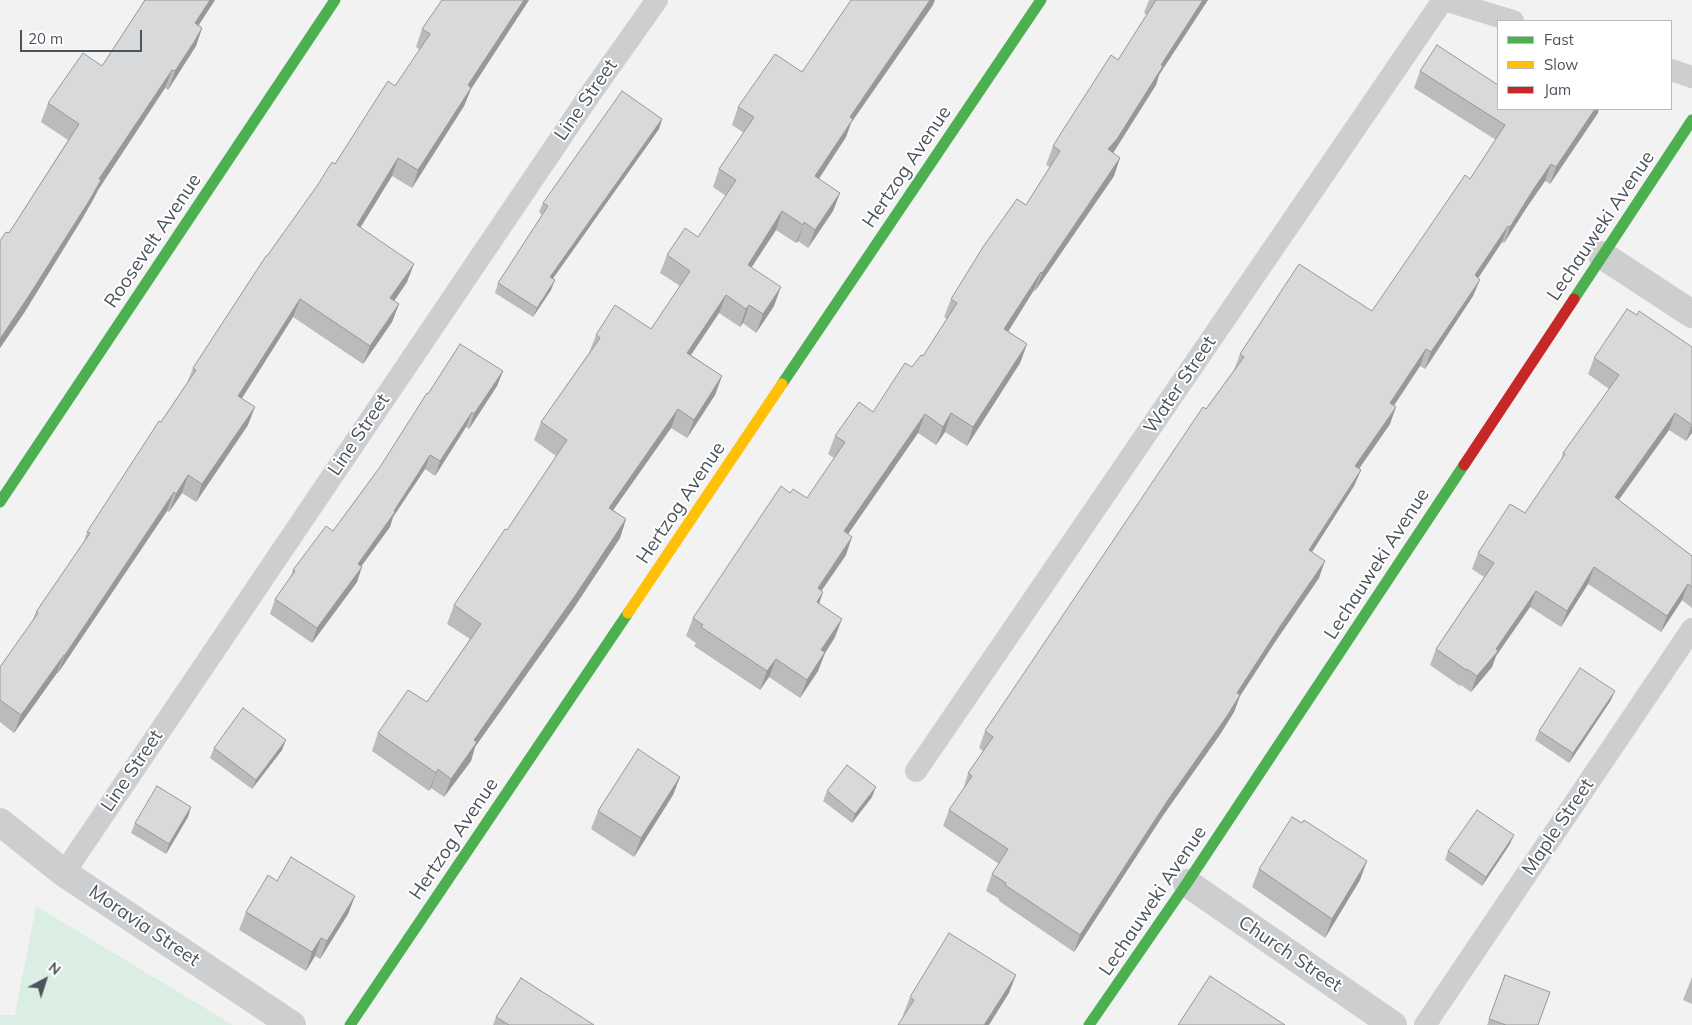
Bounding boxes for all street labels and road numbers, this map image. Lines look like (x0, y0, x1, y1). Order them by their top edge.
street label: Line Street (550, 55, 622, 145)
street label: Hertzog Avenue (858, 102, 956, 232)
street label: Lechauweki Avenue (1542, 147, 1660, 305)
street label: Roosevelt Avenue (100, 170, 206, 312)
street label: Water Street (1139, 332, 1221, 438)
street label: Line Street (323, 390, 395, 480)
street label: Hertzog Avenue (632, 438, 730, 568)
street label: Lechauweki Avenue (1320, 484, 1434, 644)
street label: Line Street (96, 726, 168, 816)
street label: Hertzog Avenue (405, 774, 503, 904)
street label: Maple Street (1517, 774, 1599, 880)
street label: Lechauweki Avenue (1094, 822, 1212, 980)
street label: Moravia Street (84, 881, 204, 971)
street label: Church Street (1234, 911, 1346, 997)

